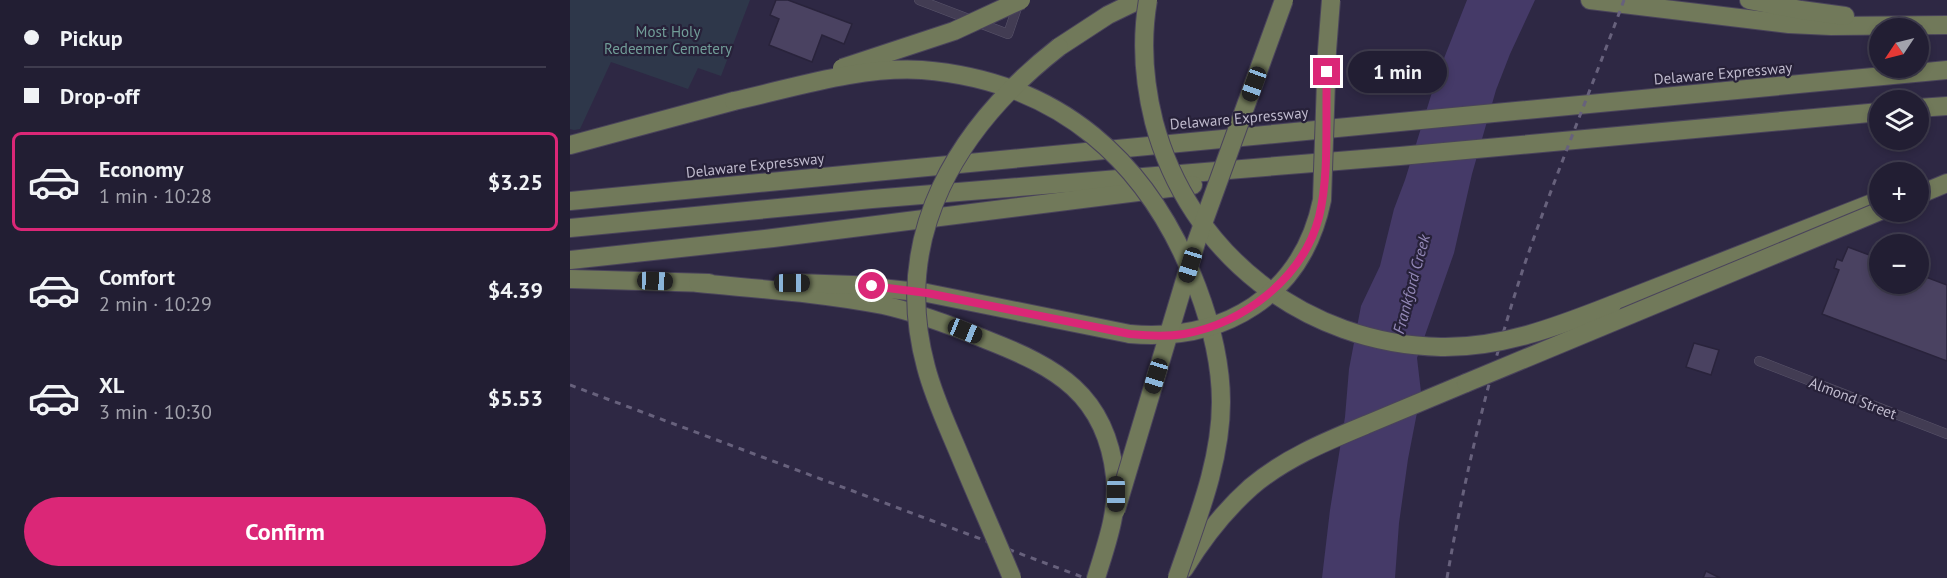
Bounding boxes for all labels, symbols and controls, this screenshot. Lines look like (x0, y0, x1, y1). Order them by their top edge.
north arrow (1869, 18, 1929, 78)
map controls (1869, 18, 1929, 294)
park label: Most Holy Redeemer Cemetery (604, 22, 732, 58)
text: Pickup (60, 24, 123, 52)
callout: 1 min (1348, 51, 1447, 93)
street label: Delaware Expressway (1653, 57, 1793, 89)
route end (1313, 58, 1340, 85)
text: 1 min (1373, 59, 1422, 85)
car (1239, 64, 1269, 104)
text: Drop-off (60, 82, 139, 110)
button: layers (1869, 90, 1929, 150)
street label: Delaware Expressway (1169, 102, 1309, 134)
street label: Delaware Expressway (685, 148, 825, 182)
icon: car (27, 155, 81, 209)
text: Economy (99, 155, 183, 183)
button: + (1869, 162, 1929, 222)
text: $3.25 (488, 168, 543, 196)
text: 1 min · 10:28 (99, 183, 212, 209)
water label: Frankford Creek (1388, 231, 1434, 336)
button: − (1869, 234, 1929, 294)
car (1176, 245, 1204, 285)
icon: car (27, 263, 81, 317)
text: Comfort (99, 263, 175, 291)
car (637, 271, 673, 291)
route start (858, 272, 885, 299)
car (774, 274, 810, 292)
text: $4.39 (488, 276, 543, 304)
text: 2 min · 10:29 (99, 291, 212, 317)
car (945, 316, 985, 346)
car (1142, 356, 1170, 396)
icon: car (27, 371, 81, 425)
text: XL (99, 371, 124, 399)
street label: Almond Street (1807, 373, 1899, 423)
text: $5.53 (488, 384, 543, 412)
text: 3 min · 10:30 (99, 399, 212, 425)
car (1107, 476, 1125, 512)
button: Confirm (24, 497, 546, 566)

